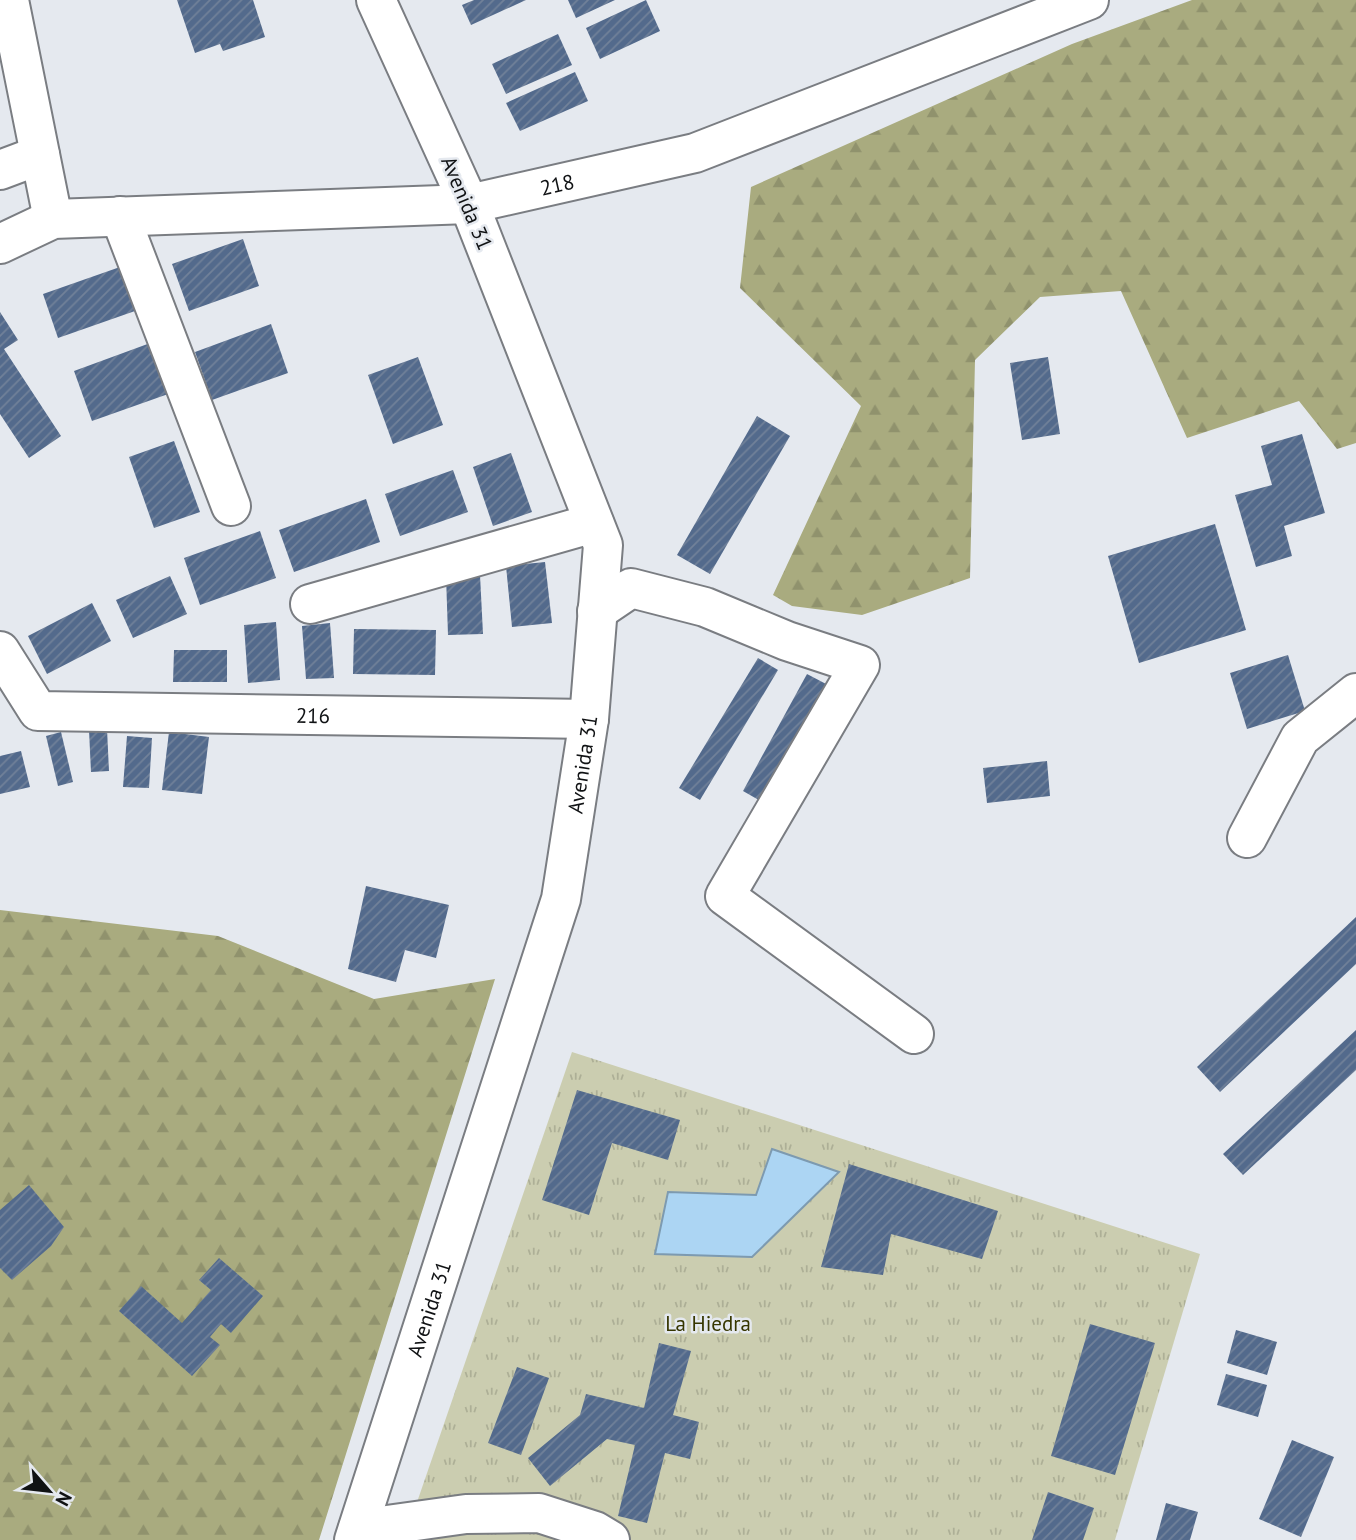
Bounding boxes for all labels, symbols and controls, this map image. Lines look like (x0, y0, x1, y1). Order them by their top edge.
street label: Avenida 31 (435, 152, 499, 254)
street label: 218 (537, 167, 577, 201)
street label: 216 (296, 701, 330, 729)
street label: Avenida 31 (561, 713, 603, 815)
street label: Avenida 31 (401, 1257, 457, 1360)
park label: La Hiedra (665, 1310, 751, 1337)
north arrow (14, 1456, 84, 1526)
text: N (50, 1488, 78, 1510)

